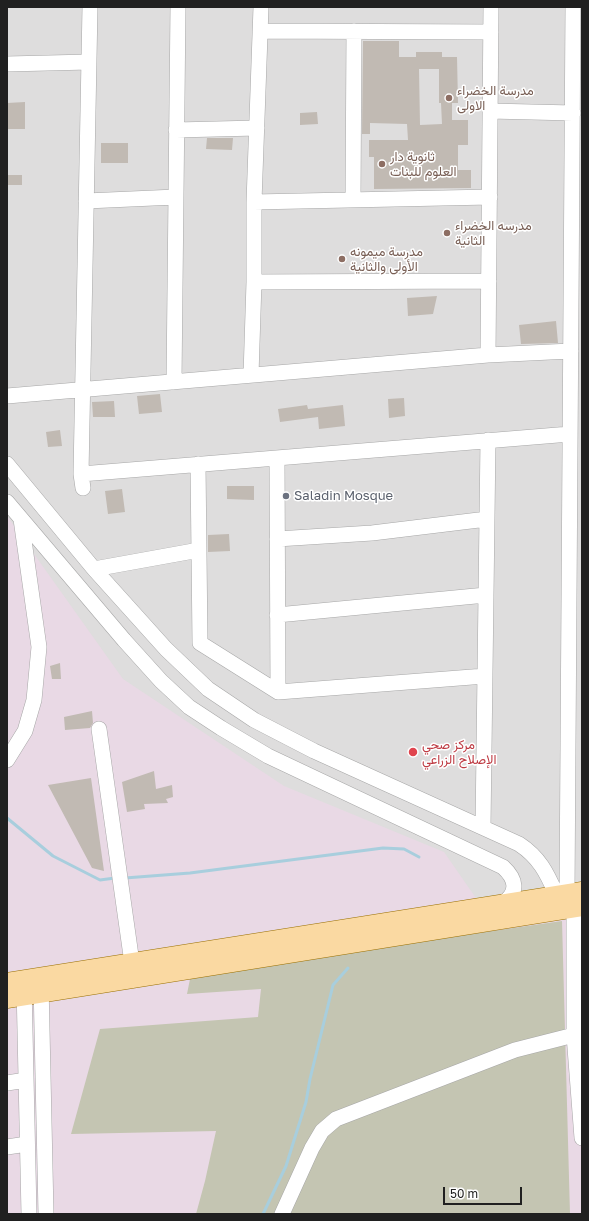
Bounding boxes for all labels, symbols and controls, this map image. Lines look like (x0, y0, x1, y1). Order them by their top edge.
place label: مدرسة الخضراء الاولى (457, 83, 534, 114)
marker: مدرسة الخضراء الاولى (444, 93, 454, 103)
place label: ثانوية دار العلوم للبنات (390, 149, 457, 180)
marker: ثانوية دار العلوم للبنات (377, 159, 387, 169)
place label: مدرسه الخضراء الثانية (455, 218, 532, 249)
marker: مدرسه الخضراء الثانية (442, 228, 452, 238)
place label: مدرسة ميمونه الأولى والثانية (350, 244, 423, 275)
marker: مدرسة ميمونه الأولى والثانية (337, 254, 347, 264)
place label: Saladin Mosque (294, 488, 393, 504)
marker: Saladin Mosque (281, 491, 291, 501)
place label: مركز صحي الإصلاح الزراعي (422, 737, 496, 768)
marker: مركز صحي الإصلاح الزراعي (407, 746, 419, 758)
scale bar (445, 1179, 524, 1205)
text: 50 m (450, 1186, 478, 1201)

